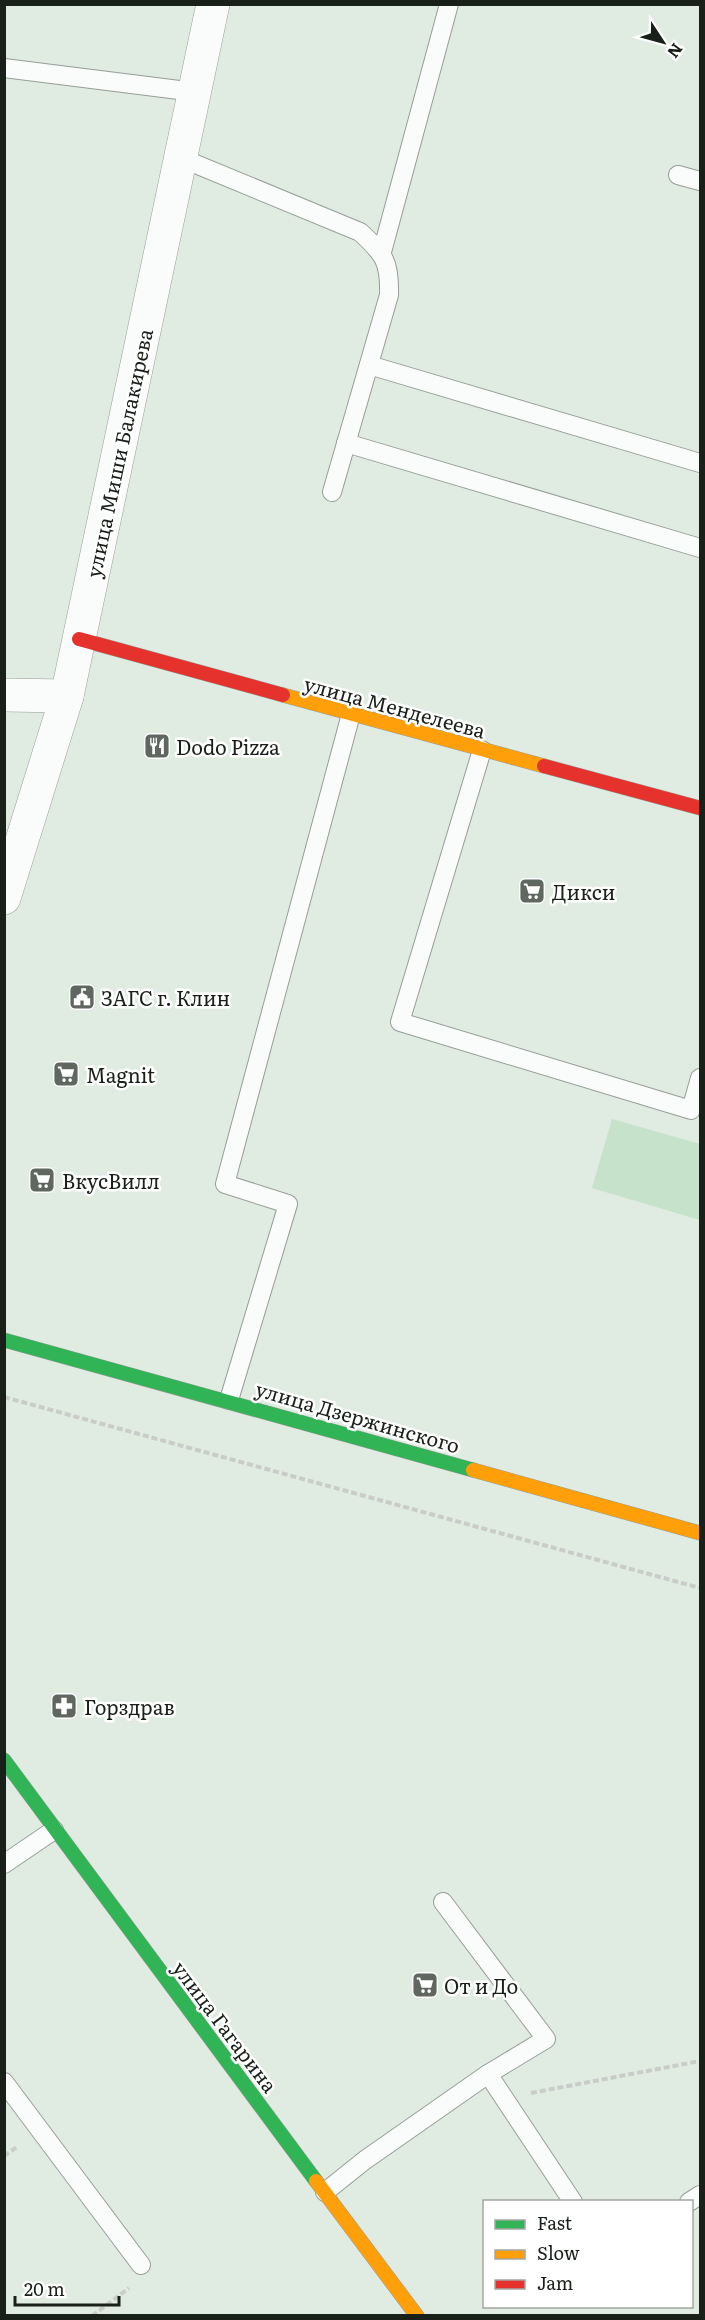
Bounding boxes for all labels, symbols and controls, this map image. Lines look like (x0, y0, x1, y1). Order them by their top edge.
north arrow (633, 12, 693, 72)
text: N (662, 39, 690, 64)
street label: улица Миши Балакирева (77, 326, 159, 580)
street label: улица Менделеева (301, 667, 489, 745)
restaurant icon: Dodo Pizza (142, 731, 172, 761)
place label: Dodo Pizza (176, 731, 280, 761)
supermarket icon: Дикси (517, 876, 547, 906)
place label: Дикси (552, 876, 615, 906)
public building icon: ЗАГС г. Клин (67, 982, 97, 1012)
place label: ЗАГС г. Клин (101, 982, 230, 1012)
supermarket icon: Magnit (51, 1059, 81, 1089)
place label: Magnit (86, 1059, 155, 1089)
supermarket icon: ВкусВилл (27, 1165, 57, 1195)
place label: ВкусВилл (62, 1165, 160, 1195)
street label: улица Дзержинского (252, 1372, 464, 1460)
pharmacy icon: Горздрав (49, 1691, 79, 1721)
place label: Горздрав (84, 1691, 175, 1721)
street label: улица Гагарина (166, 1954, 286, 2098)
supermarket icon: От и До (410, 1970, 440, 2000)
place label: От и До (444, 1970, 518, 2000)
legend (483, 2200, 693, 2308)
text: Fast (537, 2209, 573, 2236)
text: Slow (537, 2239, 580, 2266)
scale bar (15, 2269, 118, 2307)
text: Jam (537, 2269, 573, 2296)
text: 20 m (24, 2275, 65, 2302)

